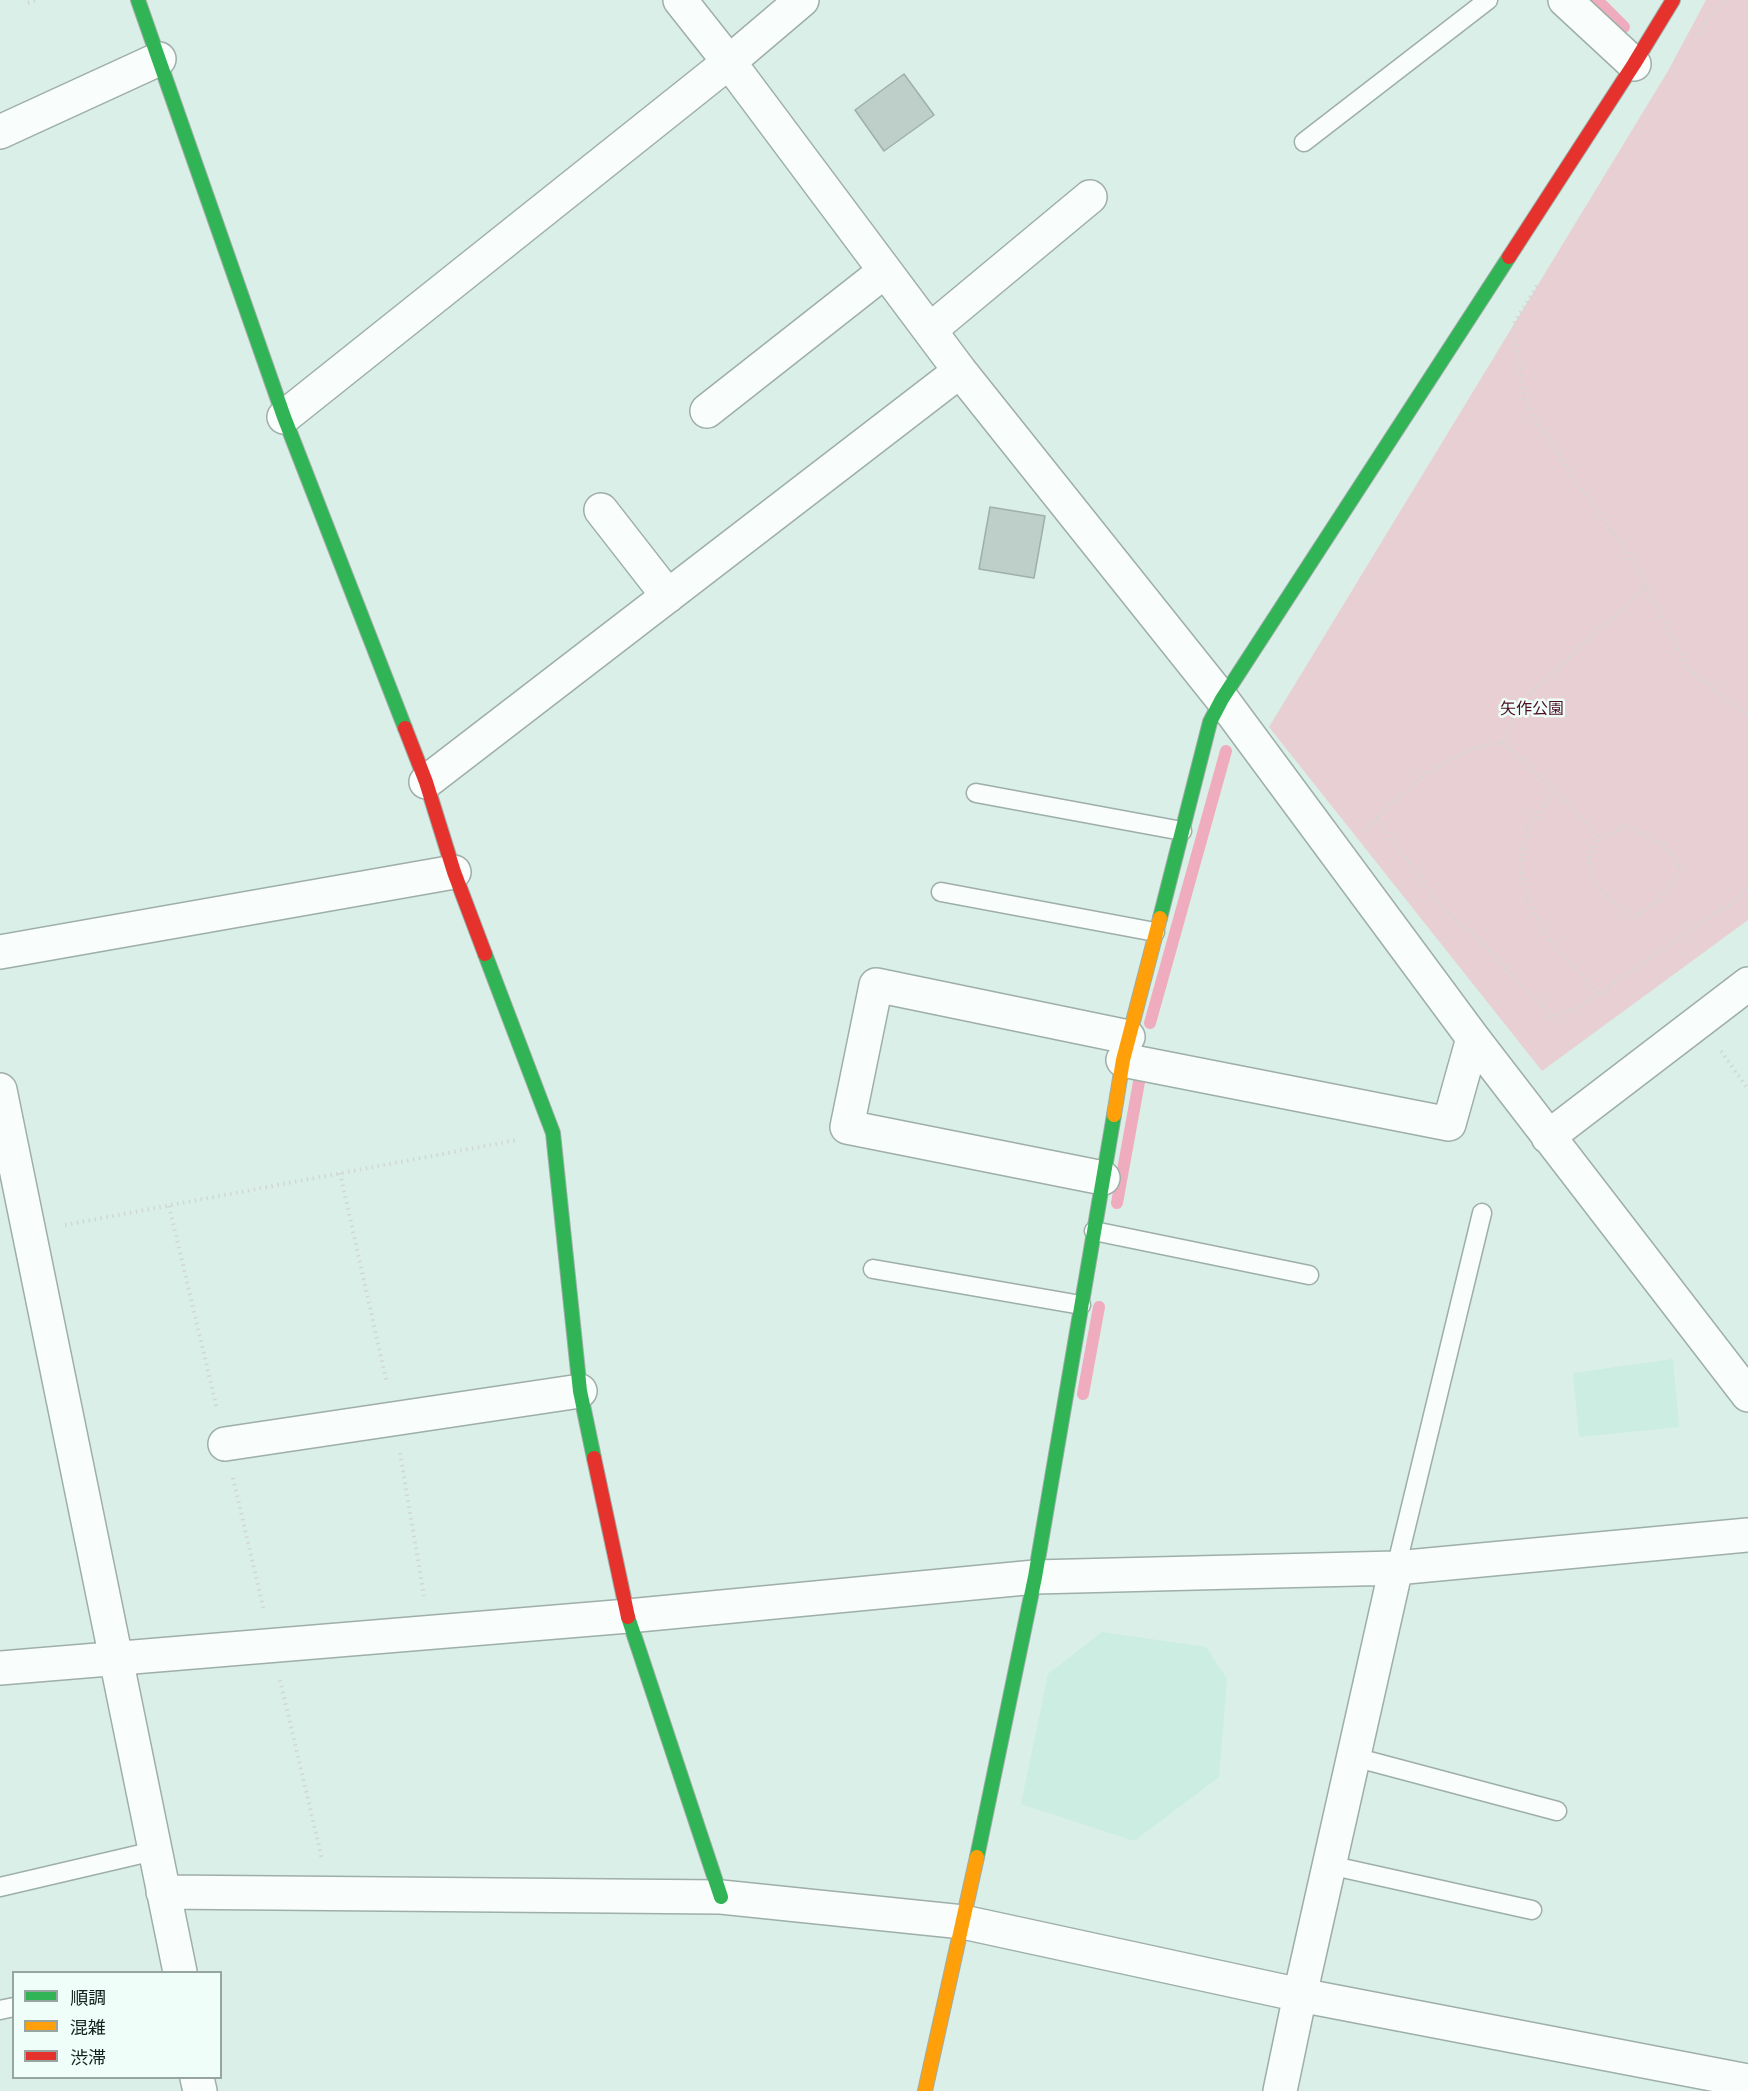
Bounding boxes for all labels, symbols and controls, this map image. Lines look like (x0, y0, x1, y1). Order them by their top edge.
park label: 矢作公園 (1500, 700, 1564, 720)
legend (12, 1971, 222, 2079)
text: 順調 (70, 1987, 106, 2009)
text: 混雑 (70, 2017, 106, 2039)
text: 渋滞 (70, 2047, 106, 2069)

